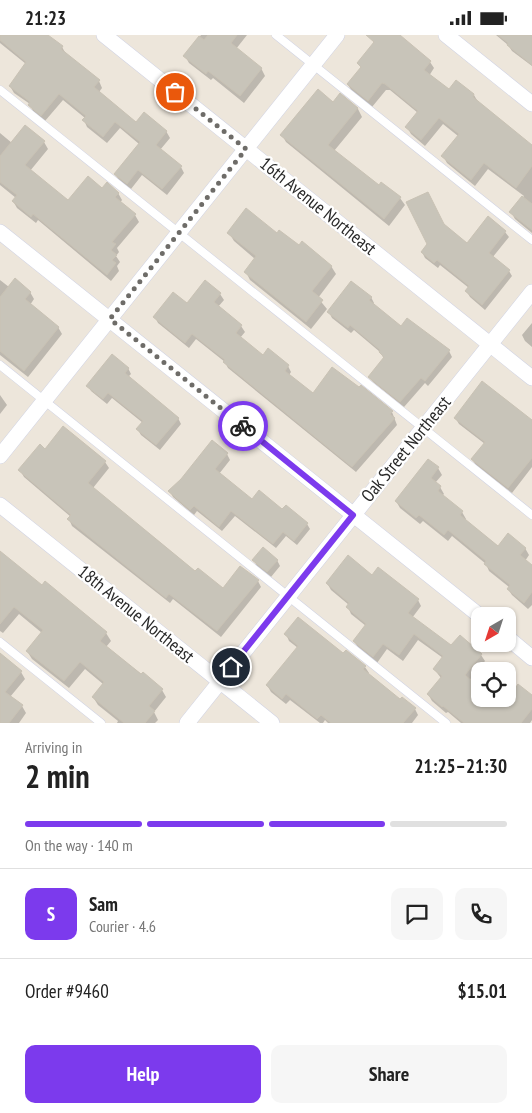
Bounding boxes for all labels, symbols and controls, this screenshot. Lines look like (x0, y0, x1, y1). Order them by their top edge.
text: 21:23 (25, 6, 66, 30)
pin (154, 71, 196, 113)
icon: bag (161, 78, 189, 106)
street label: 16th Avenue Northeast (255, 152, 381, 260)
street label: Oak Street Northeast (356, 391, 455, 506)
courier (218, 401, 268, 451)
icon: bike (229, 412, 257, 440)
street label: 18th Avenue Northeast (73, 560, 199, 668)
north arrow (471, 607, 516, 653)
map controls (471, 607, 516, 707)
pin (210, 646, 252, 688)
icon: home (217, 653, 245, 681)
button: locate (471, 662, 516, 707)
text: Arriving in (25, 737, 82, 757)
text: 21:25–21:30 (414, 754, 507, 778)
text: 2 min (25, 755, 90, 797)
text: On the way · 140 m (25, 835, 133, 855)
button: chat (391, 888, 443, 940)
button: phone (455, 888, 507, 940)
text: Sam (89, 892, 118, 916)
text: S (47, 902, 55, 926)
text: Courier · 4.6 (89, 916, 156, 936)
text: Order #9460 (25, 979, 109, 1003)
text: $15.01 (458, 979, 507, 1003)
button: Help (25, 1045, 261, 1103)
button: Share (271, 1045, 507, 1103)

